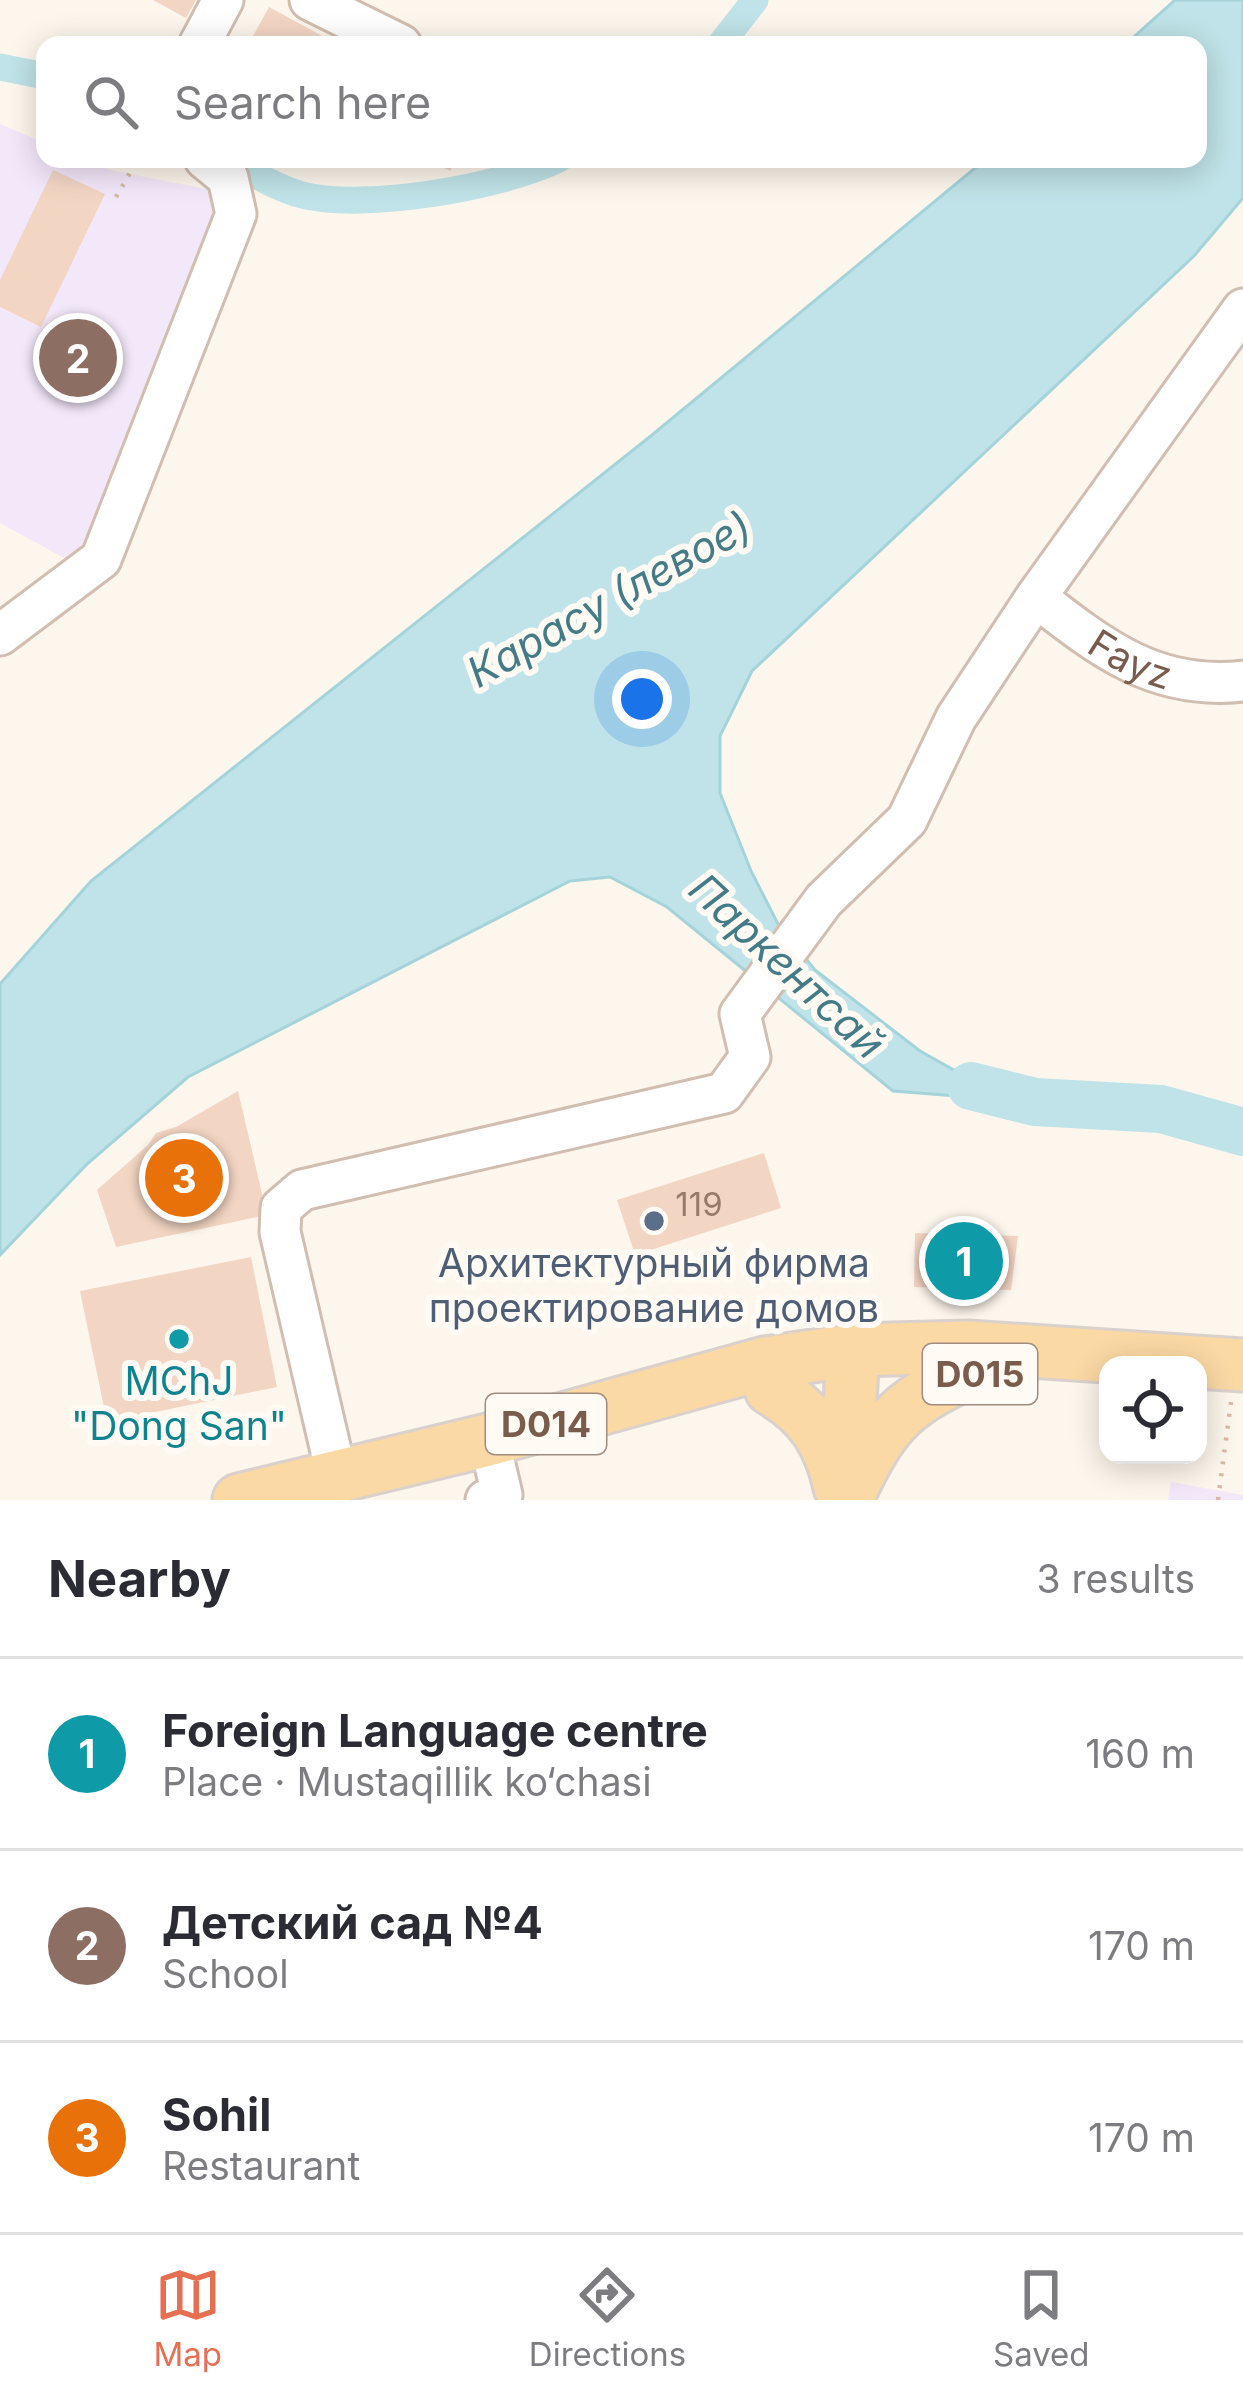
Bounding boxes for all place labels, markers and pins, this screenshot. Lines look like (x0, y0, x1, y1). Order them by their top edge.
pin: 2 (39, 313, 117, 403)
pin: 3 (145, 1133, 223, 1223)
marker: Архитектурный фирма проектирование домов (641, 1208, 667, 1234)
pin: 1 (925, 1216, 1003, 1306)
place label: Архитектурный фирма проектирование домов (429, 1239, 879, 1331)
marker: MChJ "Dong San" (166, 1326, 192, 1352)
place label: MChJ "Dong San" (71, 1357, 287, 1449)

